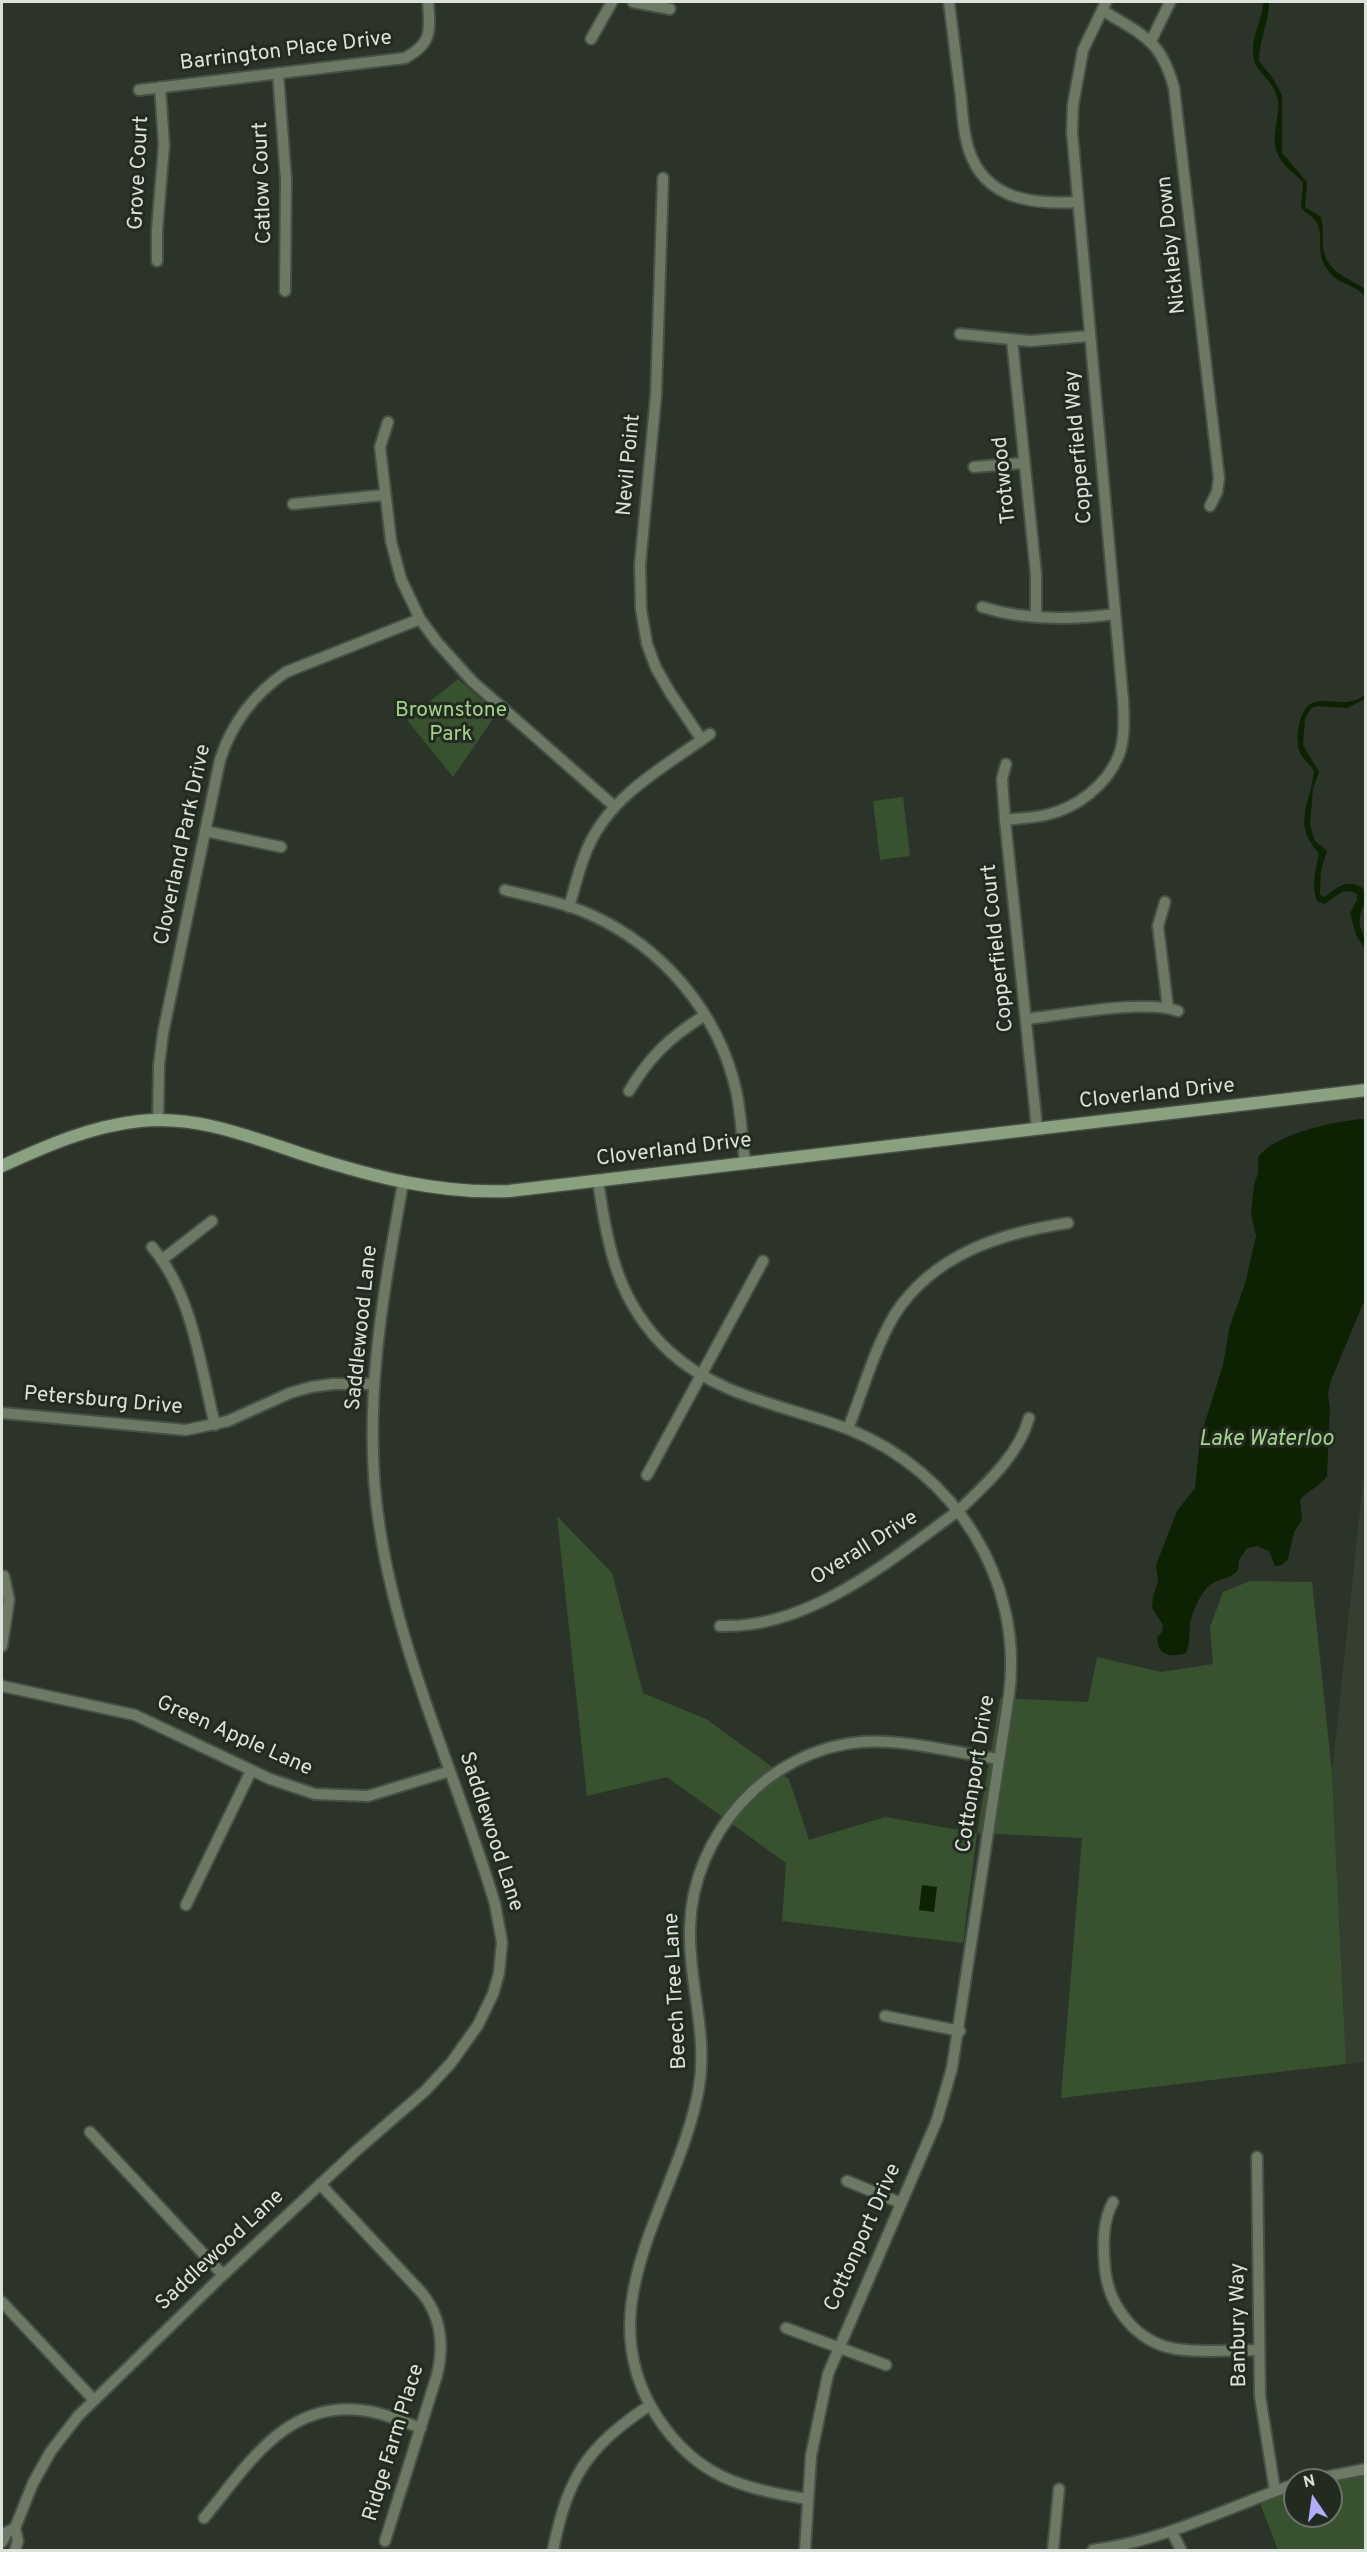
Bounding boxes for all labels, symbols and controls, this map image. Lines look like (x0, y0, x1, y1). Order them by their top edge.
street label: Barrington Place Drive (178, 26, 394, 78)
street label: Grove Court (124, 115, 156, 231)
street label: Catlow Court (249, 121, 279, 245)
street label: Nickleby Down (1153, 175, 1193, 315)
street label: Copperfield Way (1061, 369, 1099, 525)
street label: Nevil Point (613, 413, 647, 517)
street label: Trotwood (989, 435, 1023, 525)
park label: Brownstone Park (395, 699, 507, 749)
street label: Cloverland Park Drive (150, 742, 218, 948)
street label: Copperfield Court (978, 863, 1020, 1033)
street label: Cloverland Drive (1078, 1074, 1236, 1116)
street label: Cloverland Drive (595, 1129, 753, 1173)
street label: Saddlewood Lane (342, 1244, 384, 1412)
street label: Petersburg Drive (23, 1383, 183, 1421)
water label: Lake Waterloo (1199, 1428, 1333, 1454)
street label: Overall Drive (807, 1506, 923, 1592)
street label: Green Apple Lane (152, 1691, 316, 1783)
street label: Cottonport Drive (952, 1693, 1002, 1855)
street label: Saddlewood Lane (452, 1749, 528, 1915)
street label: Beech Tree Lane (660, 1912, 694, 2070)
street label: Cottonport Drive (820, 2160, 908, 2316)
street label: Saddlewood Lane (152, 2185, 290, 2317)
street label: Banbury Way (1226, 2263, 1254, 2387)
street label: Ridge Farm Place (359, 2361, 431, 2525)
north arrow (1283, 2468, 1343, 2528)
text: N (1302, 2471, 1317, 2493)

